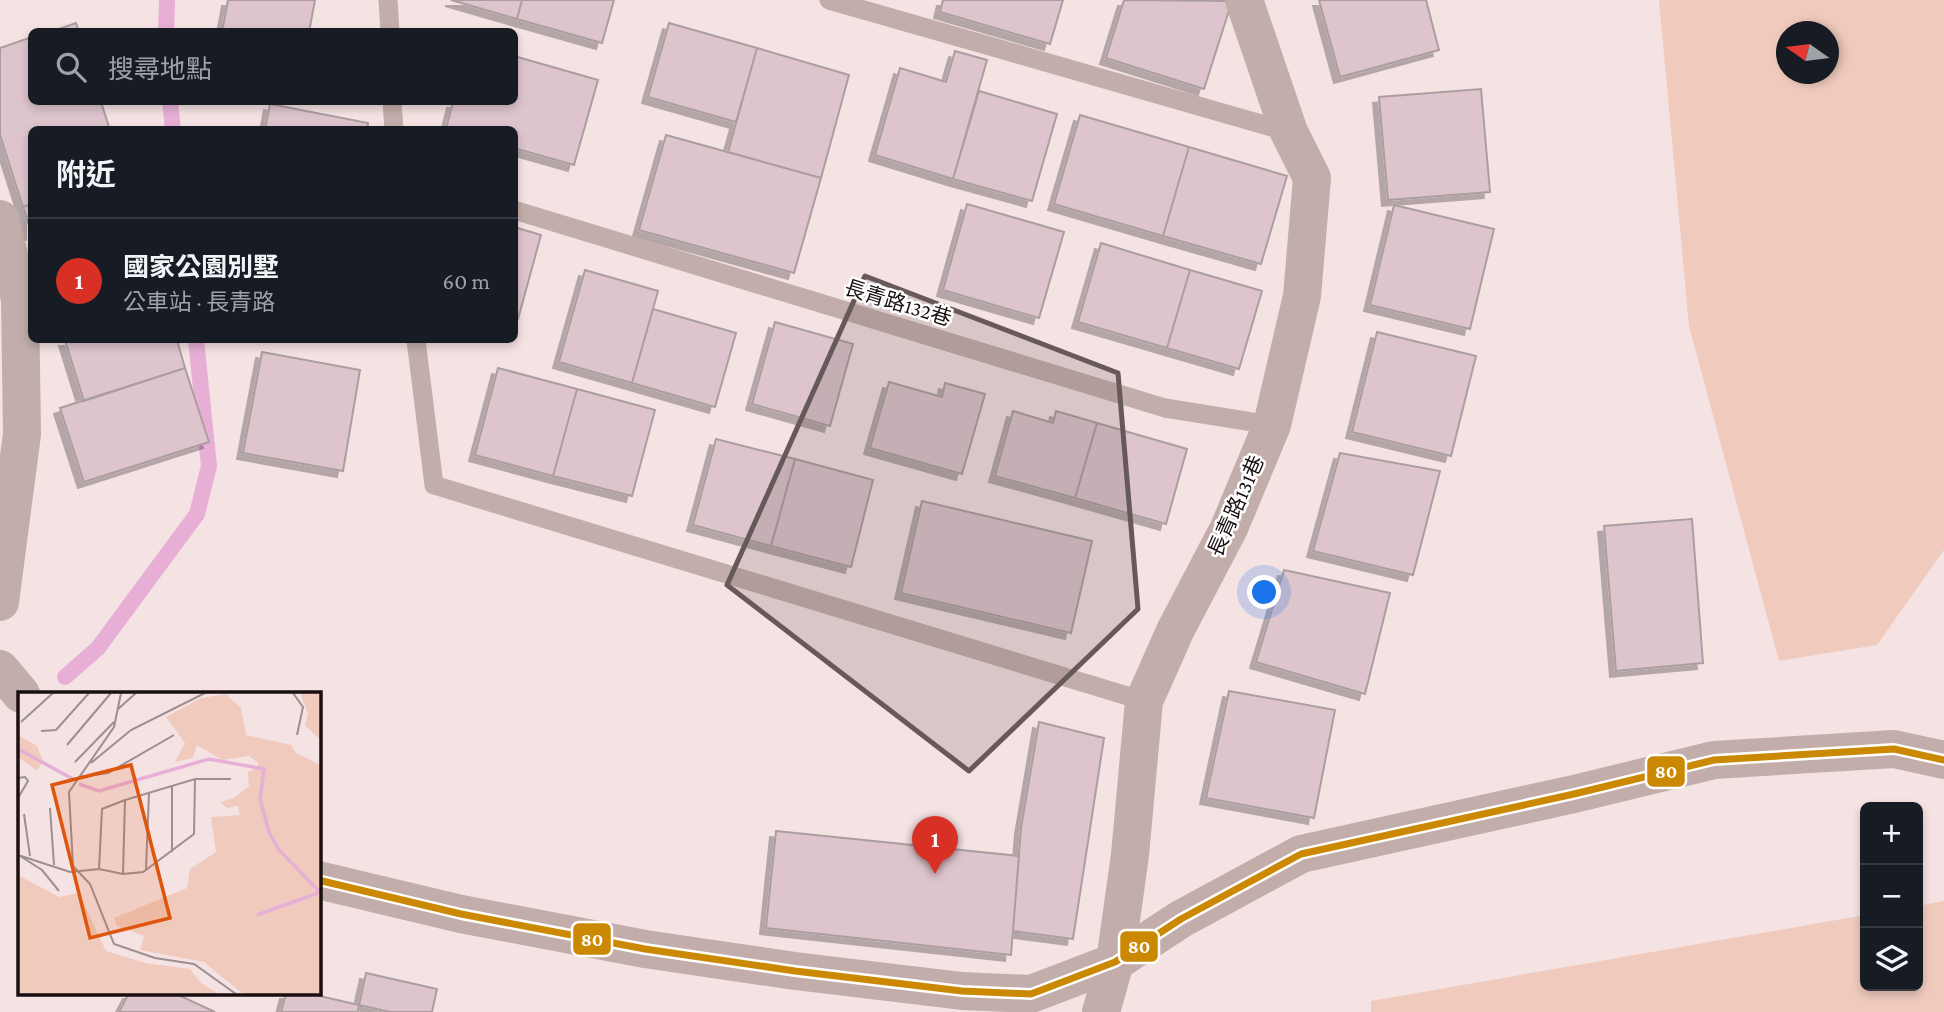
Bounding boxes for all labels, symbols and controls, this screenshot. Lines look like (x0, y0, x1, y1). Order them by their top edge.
north arrow (1776, 21, 1839, 84)
search box (28, 28, 518, 105)
icon: search (52, 48, 90, 86)
text: 搜尋地點 (108, 55, 212, 84)
text: 附近 (56, 158, 116, 191)
text: 國家公園別墅 (123, 253, 279, 282)
text: 1 (75, 268, 83, 294)
text: 60 m (443, 268, 490, 294)
street label: 長青路132巷 (841, 275, 955, 331)
text: 公車站 · 長青路 (123, 289, 275, 315)
street label: 長青路131巷 (1203, 452, 1269, 560)
your location (1247, 575, 1281, 609)
inset map (18, 692, 320, 995)
line badge: 80 (1646, 755, 1686, 788)
text: 80 (1655, 761, 1677, 782)
map controls (1860, 802, 1923, 991)
button: + (1860, 802, 1923, 865)
pin: 1 (912, 816, 958, 874)
button: − (1860, 865, 1923, 928)
line badge: 80 (572, 922, 612, 956)
button: layers (1860, 928, 1923, 991)
text: 80 (581, 929, 603, 950)
line badge: 80 (1119, 930, 1159, 963)
text: 80 (1128, 936, 1150, 957)

